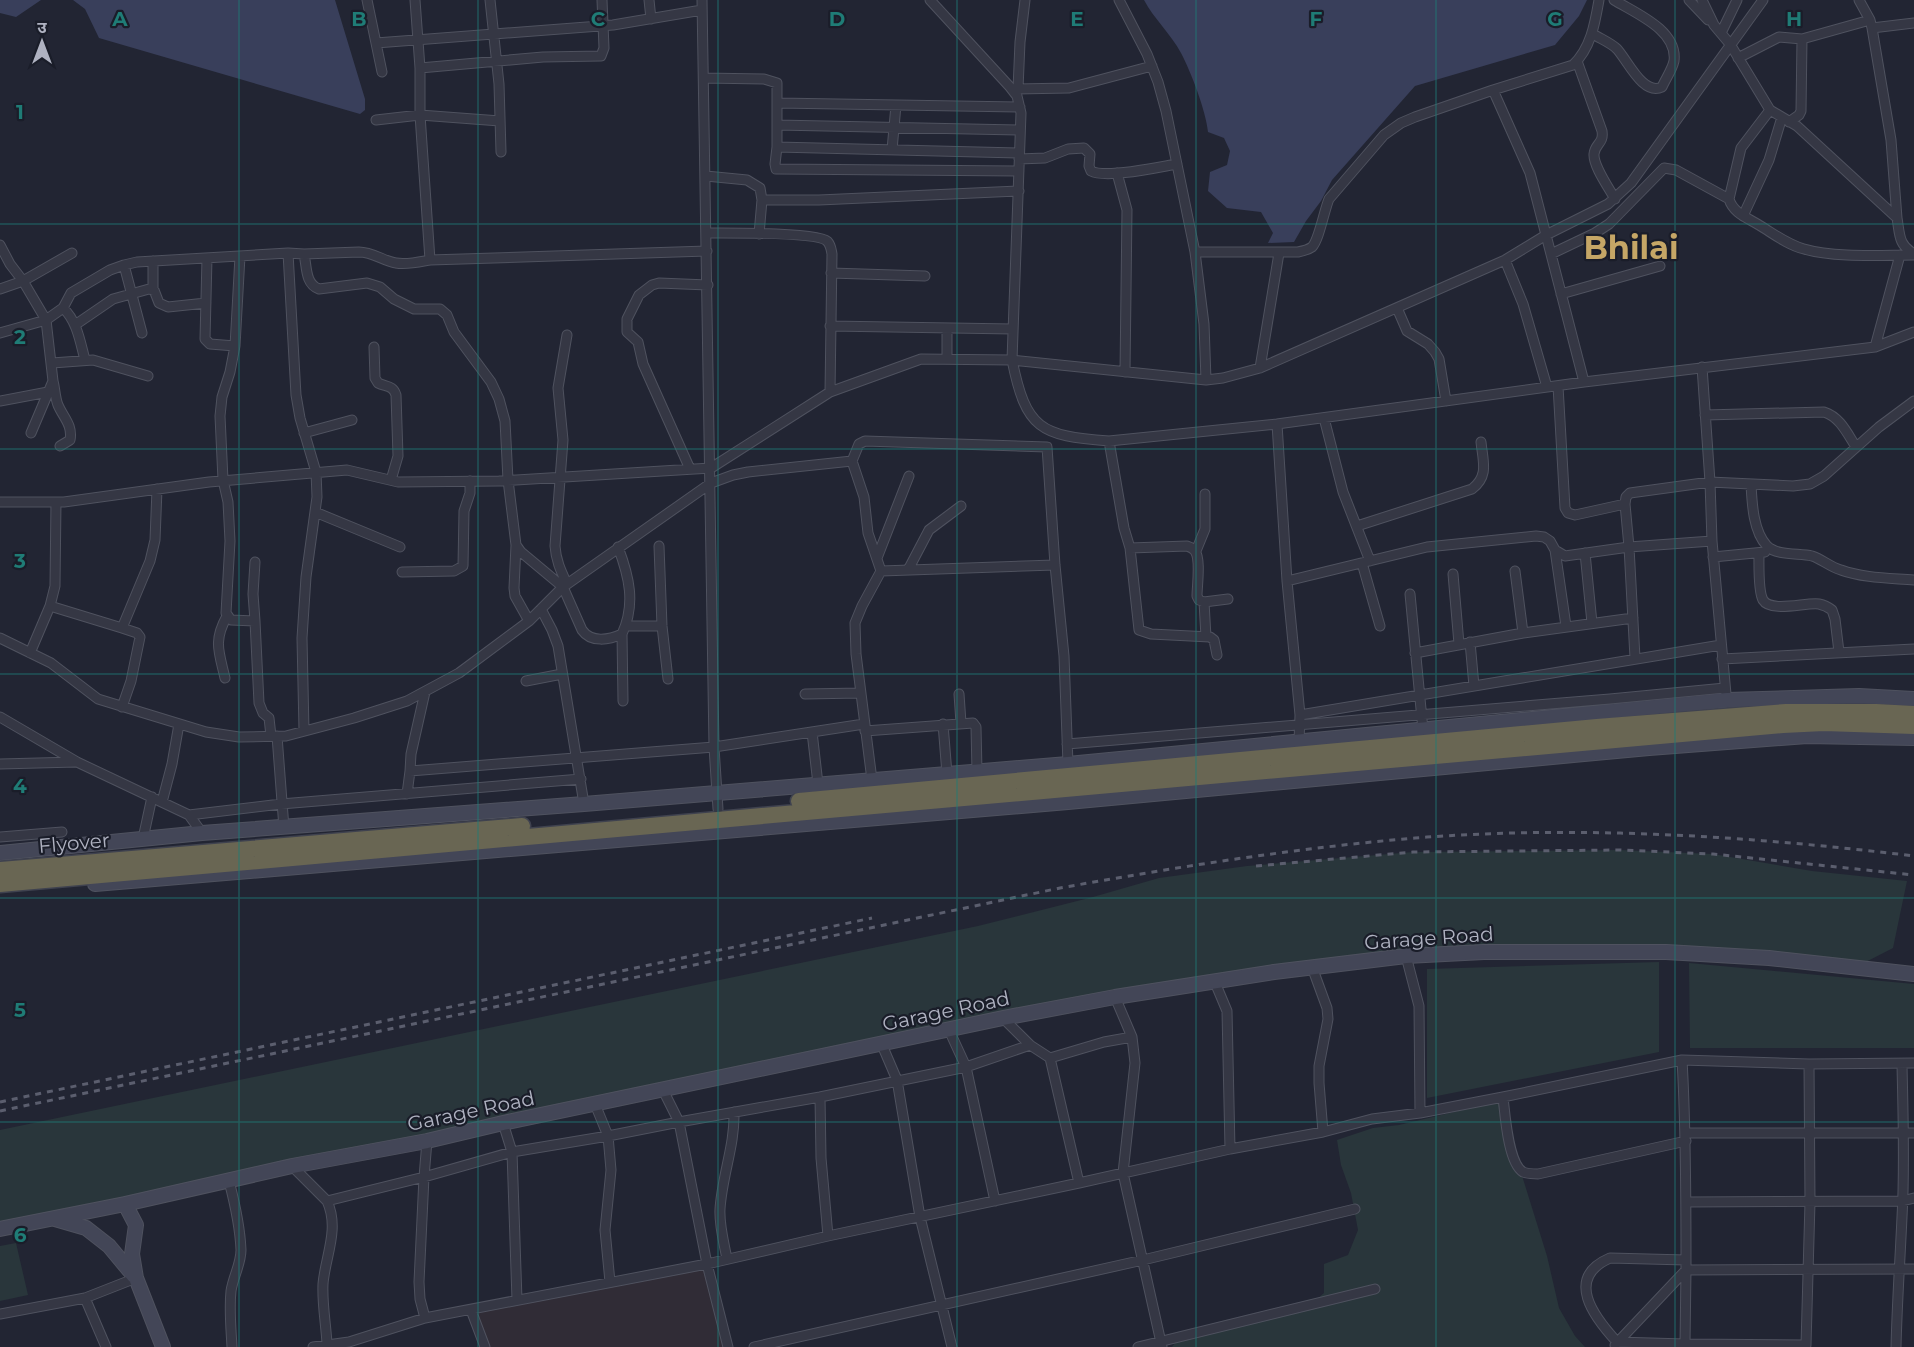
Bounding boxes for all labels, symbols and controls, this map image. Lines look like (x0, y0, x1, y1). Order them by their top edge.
text: A (111, 7, 128, 31)
text: B (351, 7, 367, 31)
text: C (591, 7, 606, 31)
text: D (829, 7, 845, 31)
text: E (1070, 7, 1084, 31)
text: F (1310, 7, 1323, 31)
text: G (1547, 7, 1563, 31)
text: H (1786, 7, 1802, 31)
north arrow (12, 12, 72, 72)
text: उ (37, 18, 47, 37)
text: 1 (16, 100, 24, 124)
district label: Bhilai (1583, 228, 1679, 267)
text: 2 (14, 325, 26, 349)
text: 3 (13, 549, 26, 573)
text: 4 (13, 774, 27, 798)
street label: Flyover (37, 828, 111, 858)
street label: Garage Road (1364, 922, 1494, 954)
street label: Garage Road (880, 986, 1012, 1036)
text: 5 (14, 998, 26, 1022)
street label: Garage Road (405, 1086, 537, 1136)
text: 6 (14, 1223, 27, 1247)

